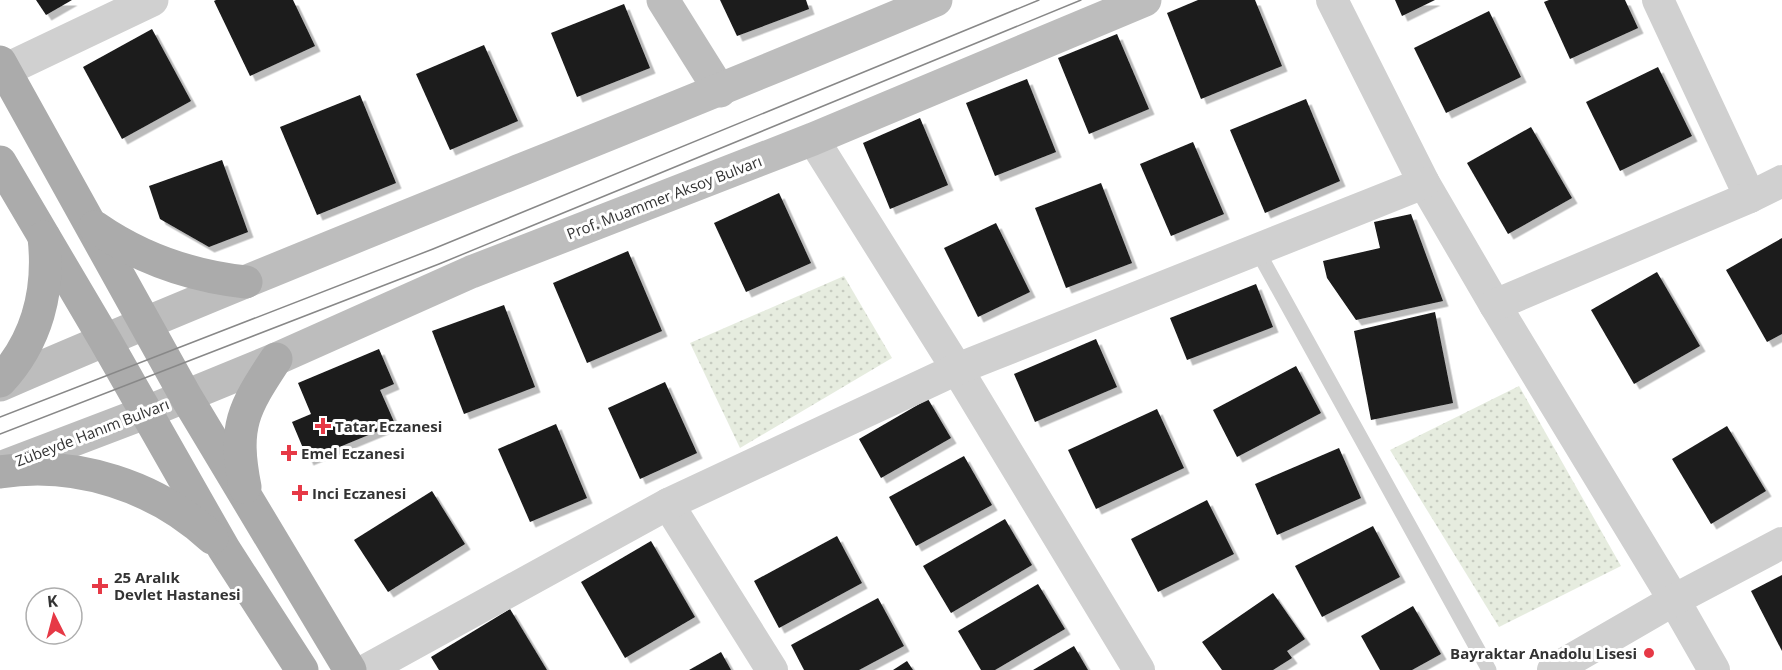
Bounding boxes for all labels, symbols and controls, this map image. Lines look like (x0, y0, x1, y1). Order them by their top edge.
street label: Prof. Muammer Aksoy Bulvarı (563, 150, 765, 244)
street label: Zübeyde Hanım Bulvarı (12, 393, 172, 471)
place label: Tatar Eczanesi (335, 416, 442, 436)
marker: Tatar Eczanesi (316, 419, 330, 433)
place label: Emel Eczanesi (301, 443, 405, 463)
marker: Emel Eczanesi (282, 446, 296, 460)
place label: Inci Eczanesi (312, 483, 406, 503)
marker: Inci Eczanesi (293, 486, 307, 500)
place label: 25 Aralık Devlet Hastanesi (114, 567, 241, 604)
marker: 25 Aralık Devlet Hastanesi (91, 577, 109, 595)
north arrow (24, 586, 84, 646)
text: K (46, 590, 59, 613)
place label: Bayraktar Anadolu Lisesi (1450, 643, 1637, 663)
marker: Bayraktar Anadolu Lisesi (1642, 646, 1656, 660)

